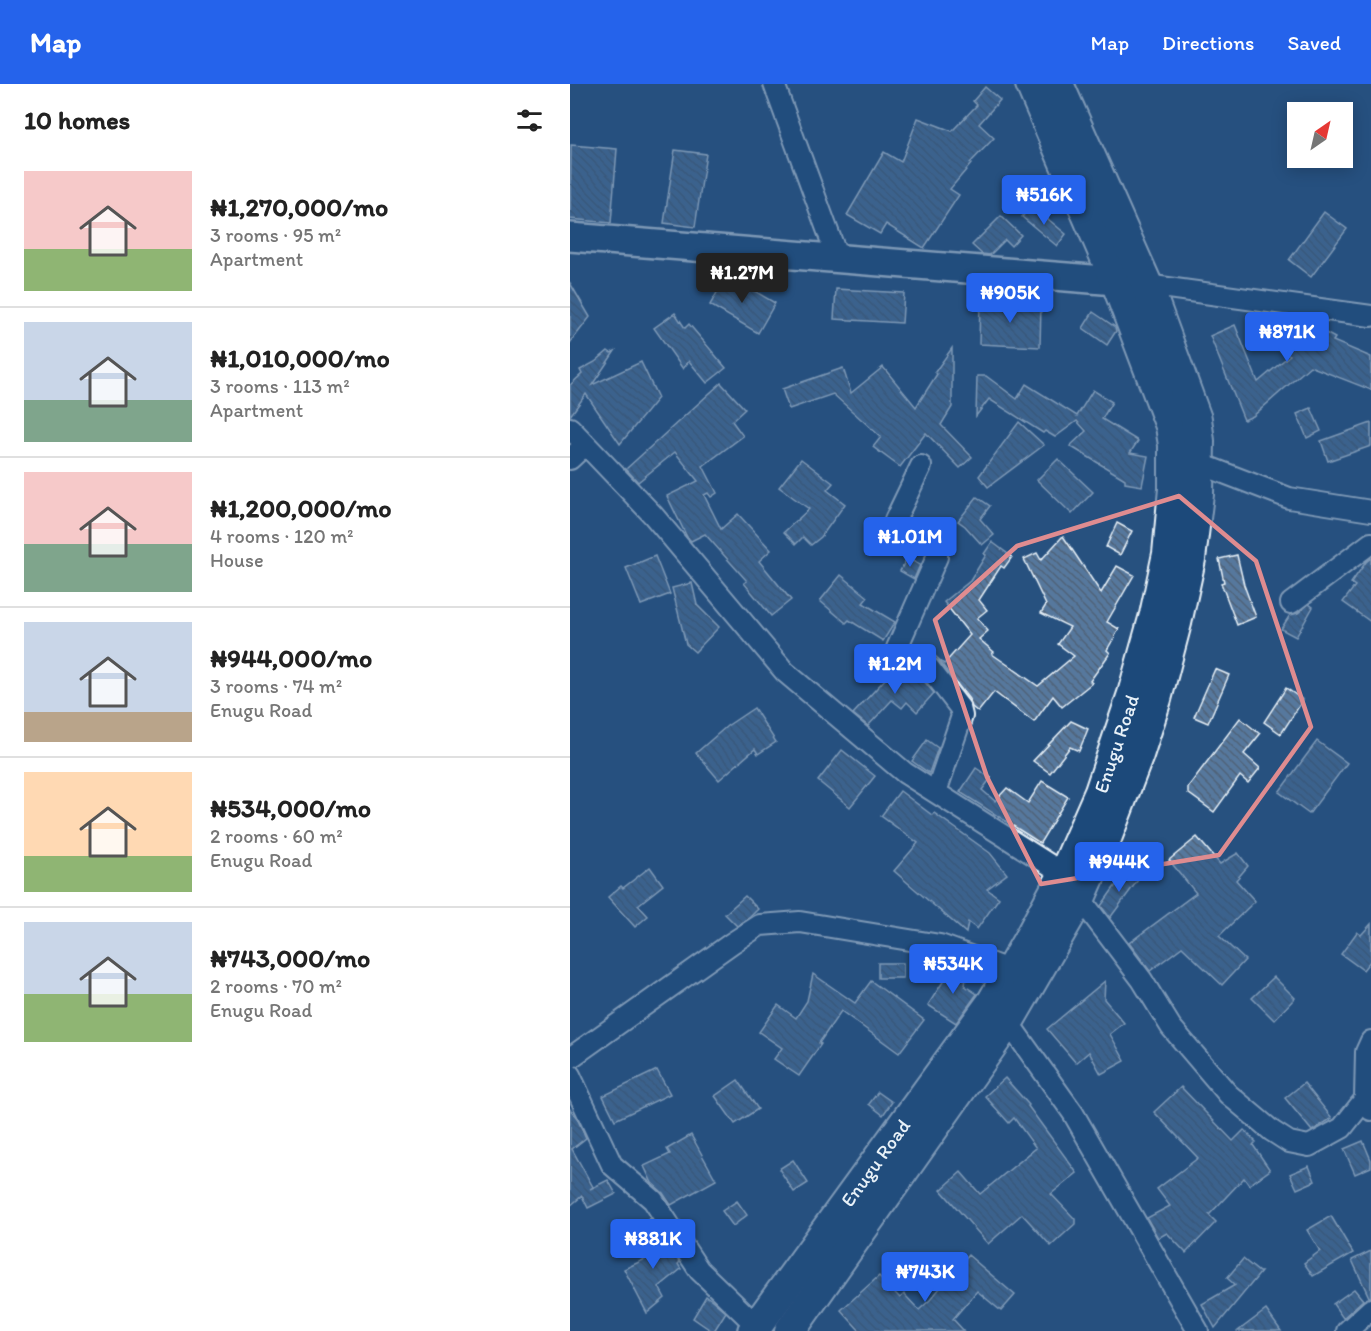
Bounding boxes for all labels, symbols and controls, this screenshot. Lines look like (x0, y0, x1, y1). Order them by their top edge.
text: Map (30, 25, 81, 59)
text: Map (1091, 30, 1129, 55)
text: Directions (1162, 30, 1254, 55)
text: Saved (1287, 30, 1341, 55)
north arrow (1287, 102, 1353, 168)
map controls (1287, 102, 1353, 168)
text: 10 homes (24, 104, 130, 136)
icon: filters (513, 104, 546, 137)
pin: ₦516K (1002, 175, 1086, 226)
text: ₦516K (1016, 182, 1072, 206)
text: ₦1,270,000/mo (210, 191, 388, 223)
icon: home (72, 195, 144, 267)
text: 3 rooms · 95 m² (210, 223, 341, 247)
text: Apartment (210, 247, 303, 271)
pin: ₦1.27M (693, 253, 791, 304)
text: ₦1.27M (710, 260, 774, 284)
pin: ₦905K (968, 273, 1052, 324)
text: ₦905K (980, 280, 1040, 304)
pin: ₦871K (1245, 312, 1329, 363)
text: ₦871K (1259, 319, 1315, 343)
text: ₦1,010,000/mo (210, 342, 390, 374)
icon: home (72, 346, 144, 418)
text: 3 rooms · 113 m² (210, 374, 350, 398)
text: Apartment (210, 398, 303, 422)
text: ₦1,200,000/mo (210, 492, 391, 524)
icon: home (72, 496, 144, 568)
pin: ₦1.01M (861, 517, 959, 568)
text: 4 rooms · 120 m² (210, 524, 353, 548)
text: ₦1.01M (878, 524, 942, 548)
text: House (210, 548, 264, 572)
text: ₦944,000/mo (210, 642, 372, 674)
pin: ₦1.2M (853, 644, 937, 695)
icon: home (72, 646, 144, 718)
text: ₦1.2M (868, 651, 922, 675)
text: 3 rooms · 74 m² (210, 674, 342, 698)
street label: Enugu Road (1089, 691, 1144, 796)
text: Enugu Road (210, 698, 312, 722)
text: ₦534,000/mo (210, 792, 371, 824)
icon: home (72, 796, 144, 868)
text: 2 rooms · 60 m² (210, 824, 343, 848)
pin: ₦944K (1077, 842, 1161, 893)
text: Enugu Road (210, 848, 312, 872)
text: ₦944K (1089, 849, 1149, 873)
text: ₦743,000/mo (210, 942, 370, 974)
pin: ₦534K (911, 944, 995, 995)
icon: home (72, 946, 144, 1018)
text: ₦534K (923, 951, 983, 975)
text: 2 rooms · 70 m² (210, 974, 342, 998)
text: Enugu Road (210, 998, 312, 1022)
street label: Enugu Road (835, 1114, 915, 1211)
pin: ₦881K (611, 1219, 695, 1270)
text: ₦881K (624, 1226, 682, 1250)
pin: ₦743K (883, 1252, 967, 1303)
text: ₦743K (896, 1259, 954, 1283)

